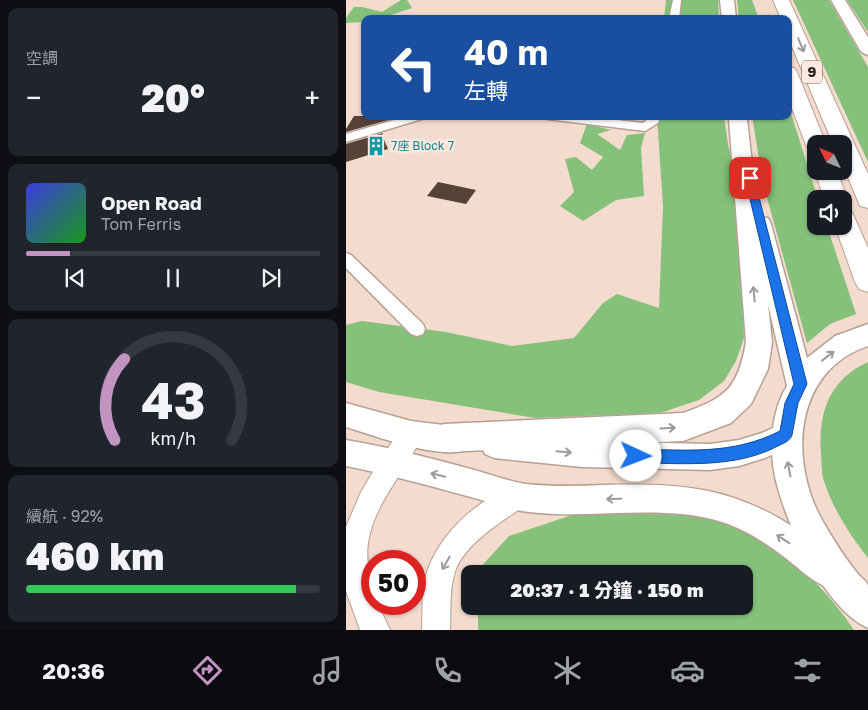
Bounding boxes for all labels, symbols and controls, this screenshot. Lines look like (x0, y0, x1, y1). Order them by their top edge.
text: 40 m (464, 31, 548, 73)
icon: left (381, 35, 446, 100)
one-way arrow (796, 37, 806, 52)
text: 空調 (26, 48, 58, 68)
road number: 9 (802, 61, 822, 84)
text: 20° (141, 75, 205, 120)
text: 左轉 (464, 77, 508, 104)
text: − (26, 81, 41, 114)
text: + (305, 81, 320, 114)
building icon: 7座 Block 7 (365, 135, 387, 157)
north arrow (807, 135, 852, 180)
map controls (807, 135, 852, 235)
place label: 7座 Block 7 (391, 138, 454, 153)
pin (729, 157, 771, 199)
icon: arrive (736, 164, 764, 192)
button: sound (807, 190, 852, 235)
text: Open Road (101, 191, 202, 214)
text: Tom Ferris (101, 214, 181, 234)
icon: previous (61, 264, 89, 292)
icon: pause (159, 264, 187, 292)
icon: next (257, 264, 285, 292)
one-way arrow (749, 286, 759, 302)
one-way arrow (821, 351, 834, 362)
text: 43 (141, 368, 205, 430)
one-way arrow (660, 423, 676, 432)
text: km/h (150, 427, 196, 449)
position arrow (609, 429, 661, 481)
one-way arrow (555, 447, 571, 457)
one-way arrow (784, 462, 794, 478)
one-way arrow (431, 470, 447, 479)
one-way arrow (606, 494, 622, 504)
text: 續航 · 92% (26, 506, 103, 526)
text: 460 km (26, 533, 164, 578)
one-way arrow (776, 533, 790, 544)
speed limit sign: 50 (361, 550, 426, 615)
one-way arrow (441, 555, 451, 570)
text: 20:37 · 1 分鐘 · 150 m (510, 578, 704, 601)
icon: directions (190, 653, 225, 688)
icon: music (310, 653, 345, 688)
icon: phone (430, 653, 465, 688)
icon: climate (550, 653, 585, 688)
icon: car (670, 653, 705, 688)
icon: filters (790, 653, 825, 688)
text: 20:36 (43, 657, 105, 684)

